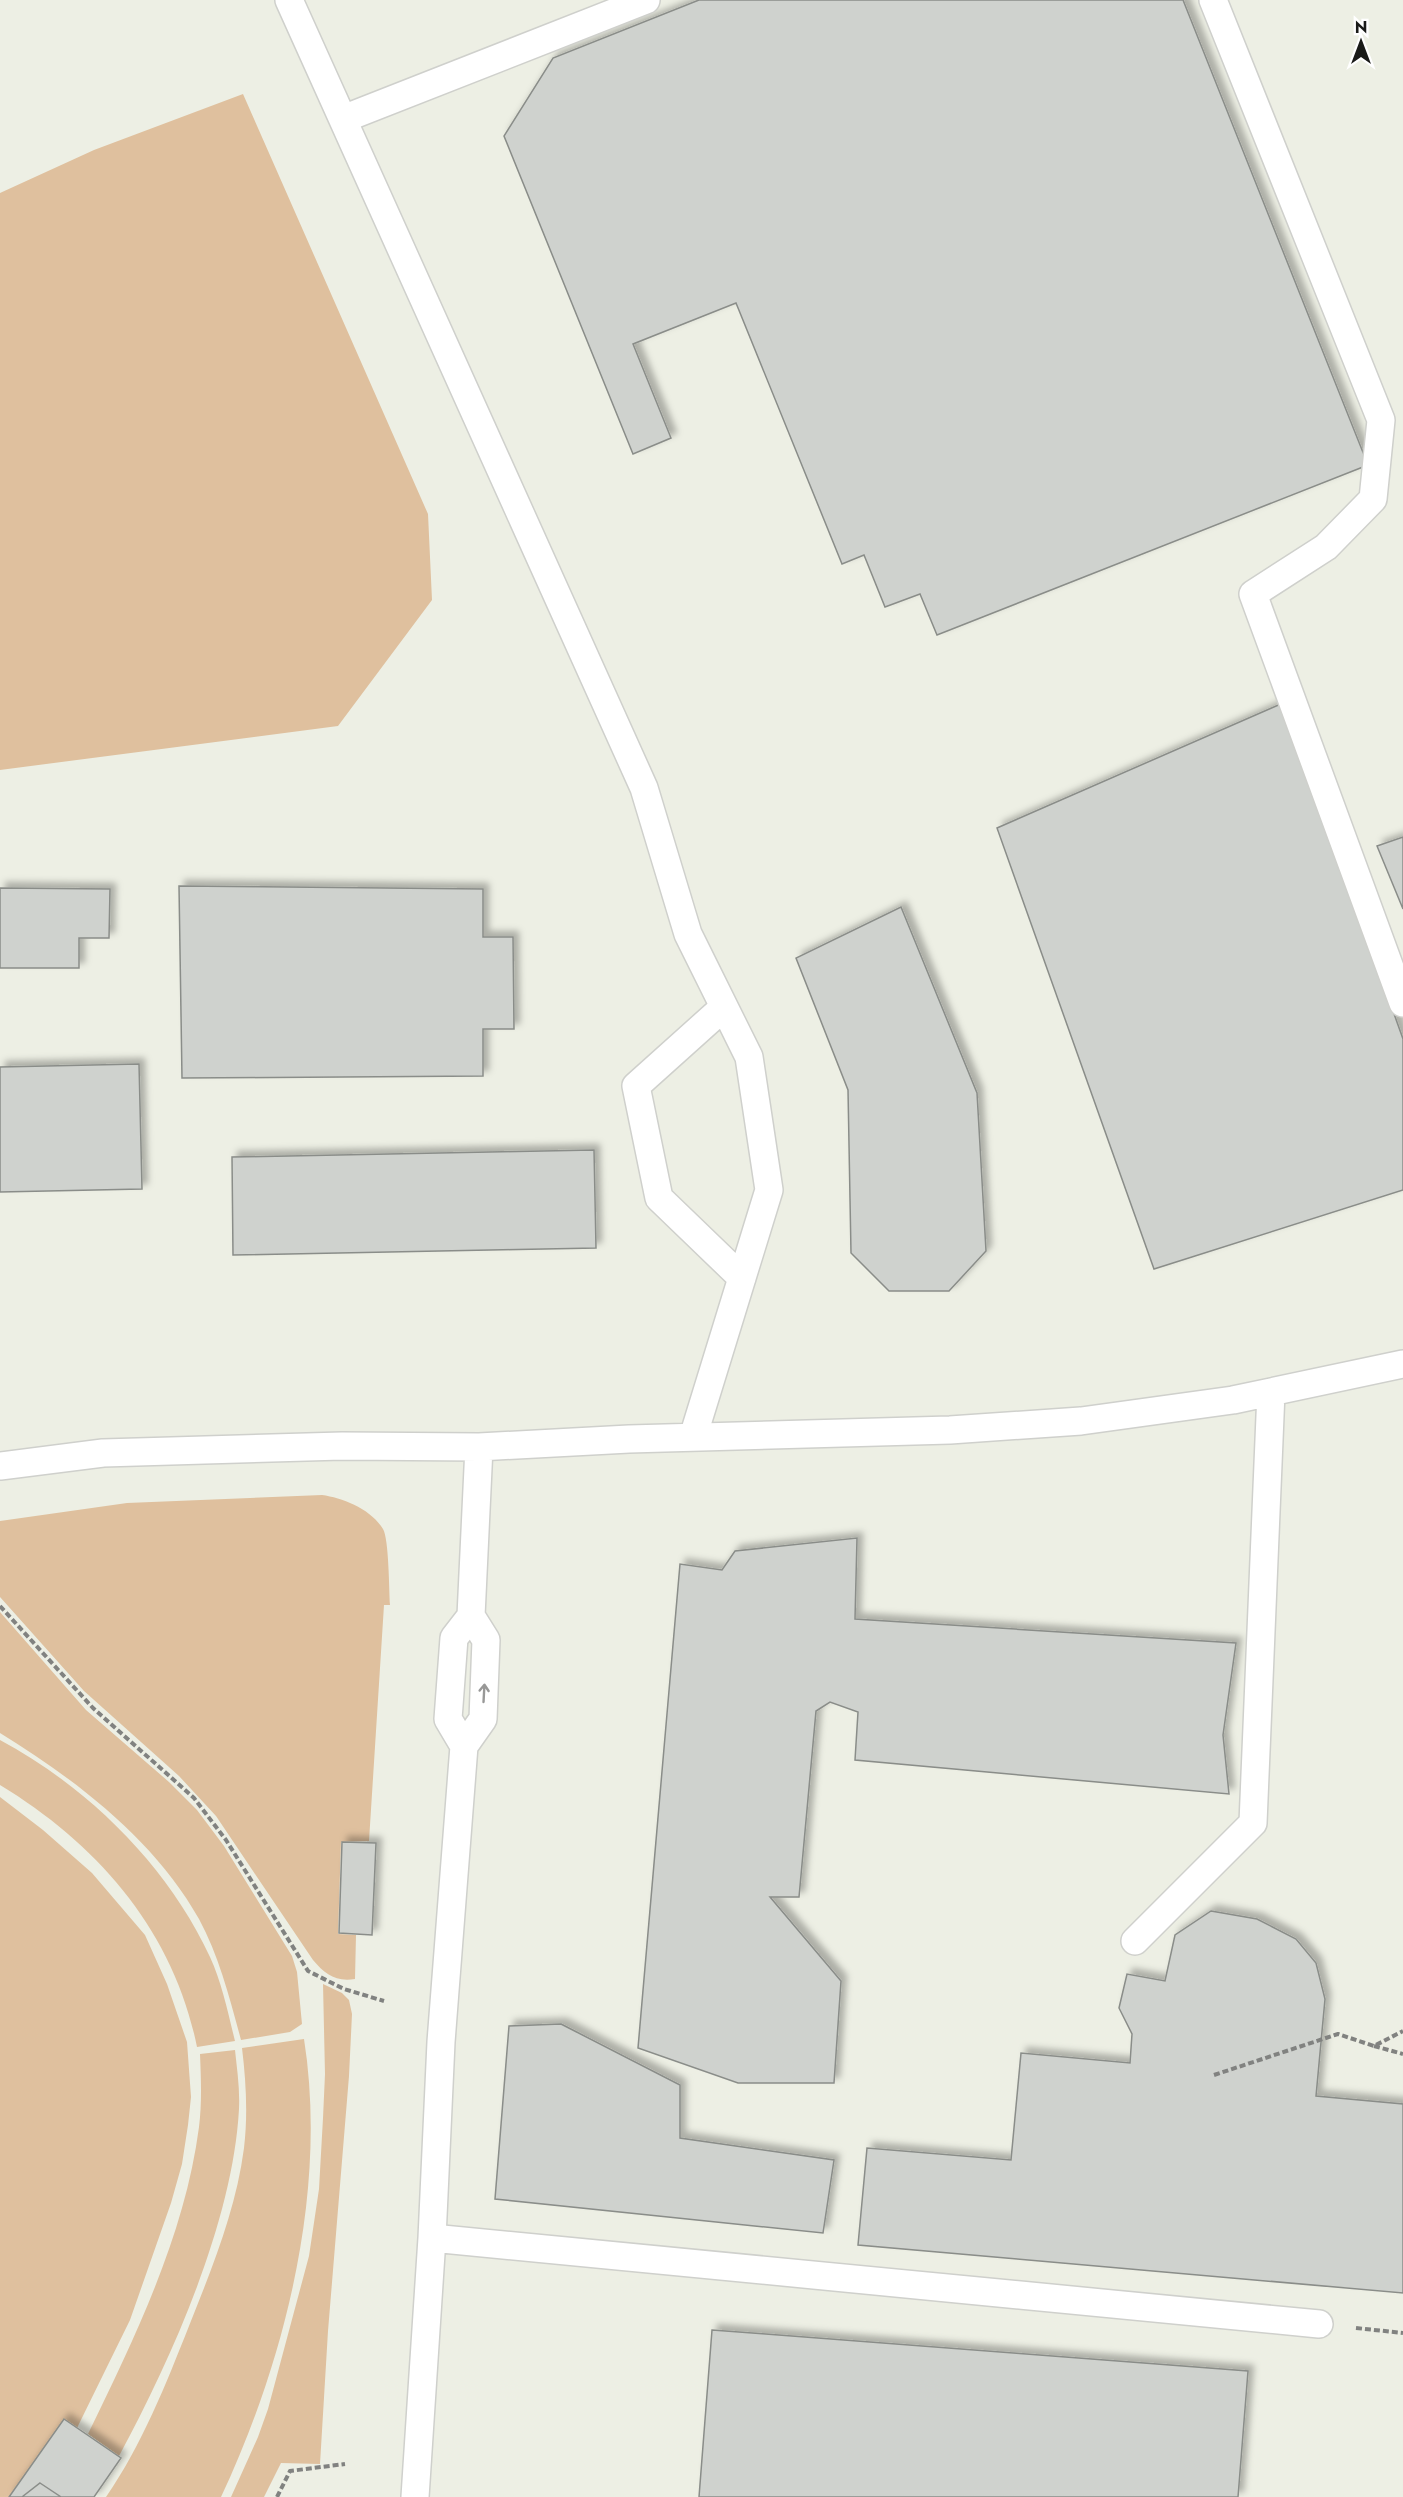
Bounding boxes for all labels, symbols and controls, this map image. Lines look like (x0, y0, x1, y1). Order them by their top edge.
north arrow (1331, 12, 1391, 72)
text: N (1355, 16, 1367, 39)
one-way arrow (479, 1684, 490, 1704)

